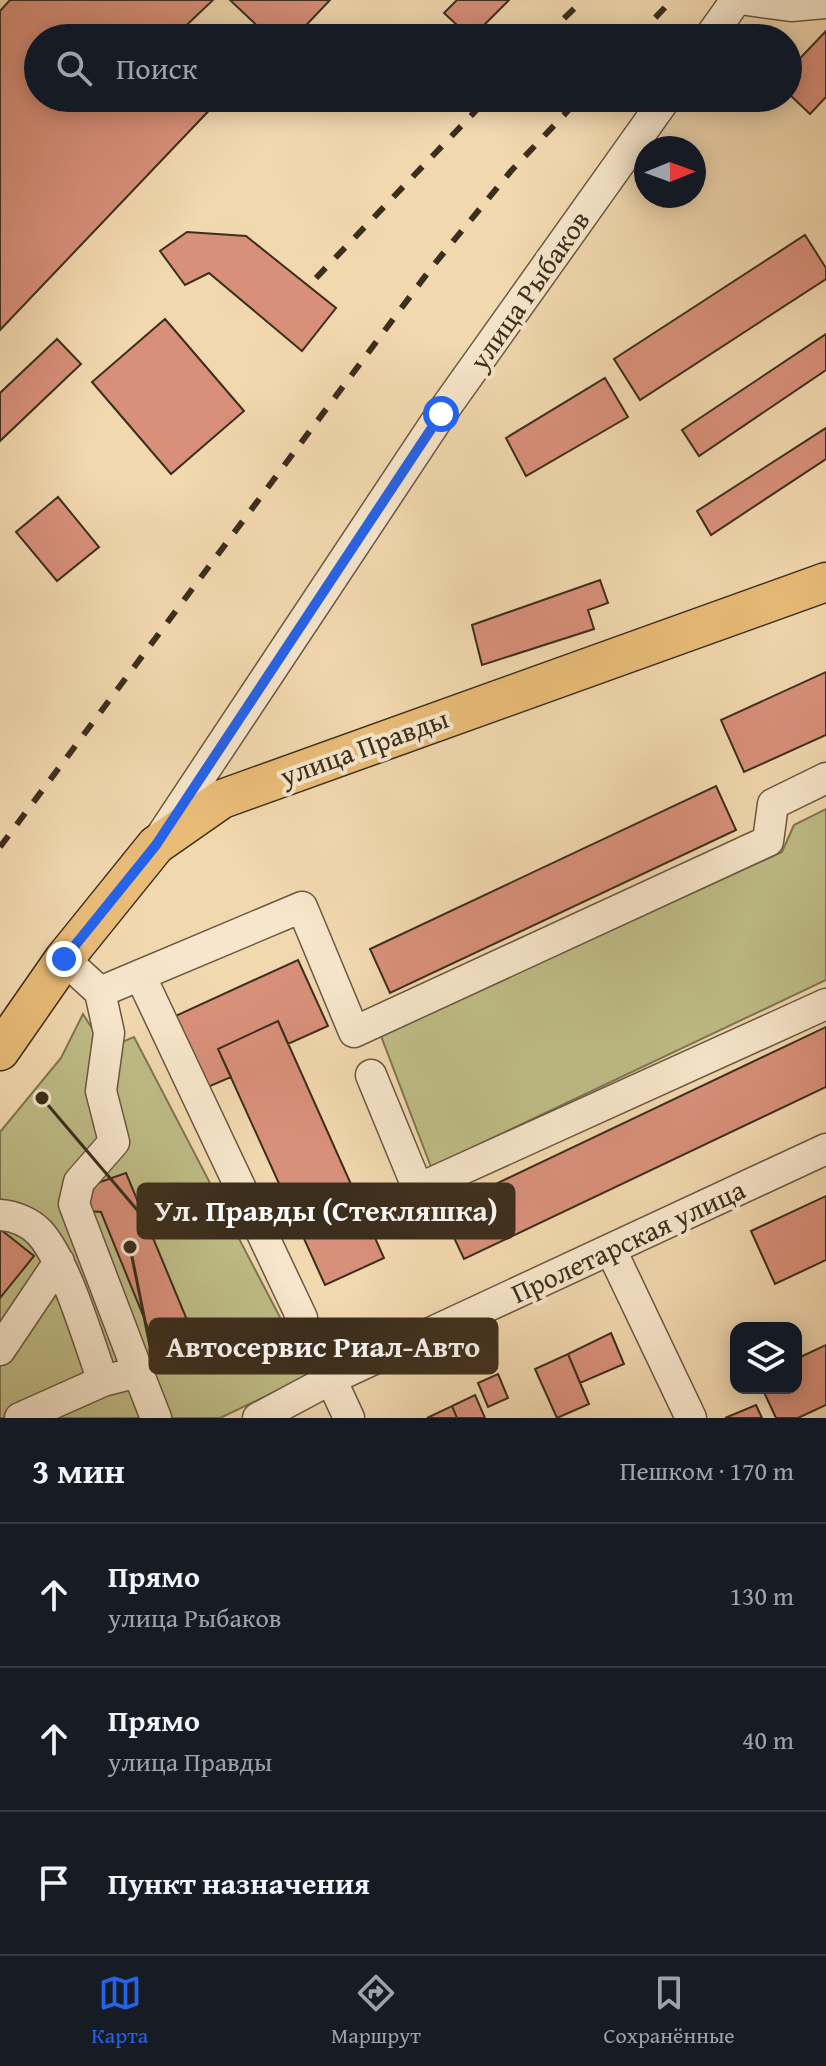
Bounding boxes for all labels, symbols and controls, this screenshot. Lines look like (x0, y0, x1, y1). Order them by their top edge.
search box (24, 24, 802, 112)
icon: search (52, 46, 96, 90)
text: Поиск (116, 46, 198, 90)
north arrow (634, 136, 706, 208)
street label: улица Рыбаков (458, 201, 599, 379)
route start (423, 396, 459, 432)
street label: улица Правды (273, 697, 454, 796)
route end (46, 941, 82, 977)
street label: Пролетарская улица (504, 1168, 752, 1313)
callout: Ул. Правды (Стекляшка) (138, 1184, 514, 1238)
text: Ул. Правды (Стекляшка) (154, 1188, 498, 1232)
callout: Автосервис Риал-Авто (150, 1319, 497, 1373)
map controls (730, 1322, 802, 1394)
button: layers (730, 1322, 802, 1394)
text: Автосервис Риал-Авто (166, 1324, 480, 1368)
text: 3 мин (32, 1446, 125, 1495)
text: Пешком · 170 m (620, 1451, 794, 1490)
text: Прямо (108, 1554, 200, 1598)
icon: ahead (32, 1573, 76, 1617)
text: 130 m (729, 1576, 794, 1615)
text: улица Рыбаков (108, 1598, 281, 1637)
text: Прямо (108, 1698, 200, 1742)
icon: ahead (32, 1717, 76, 1761)
text: 40 m (742, 1720, 794, 1759)
text: улица Правды (108, 1742, 272, 1781)
icon: arrive (32, 1861, 76, 1905)
text: Пункт назначения (108, 1861, 370, 1905)
tab: Карта (91, 1971, 148, 2051)
tab: Маршрут (331, 1971, 421, 2051)
tab: Сохранённые (604, 1971, 735, 2051)

